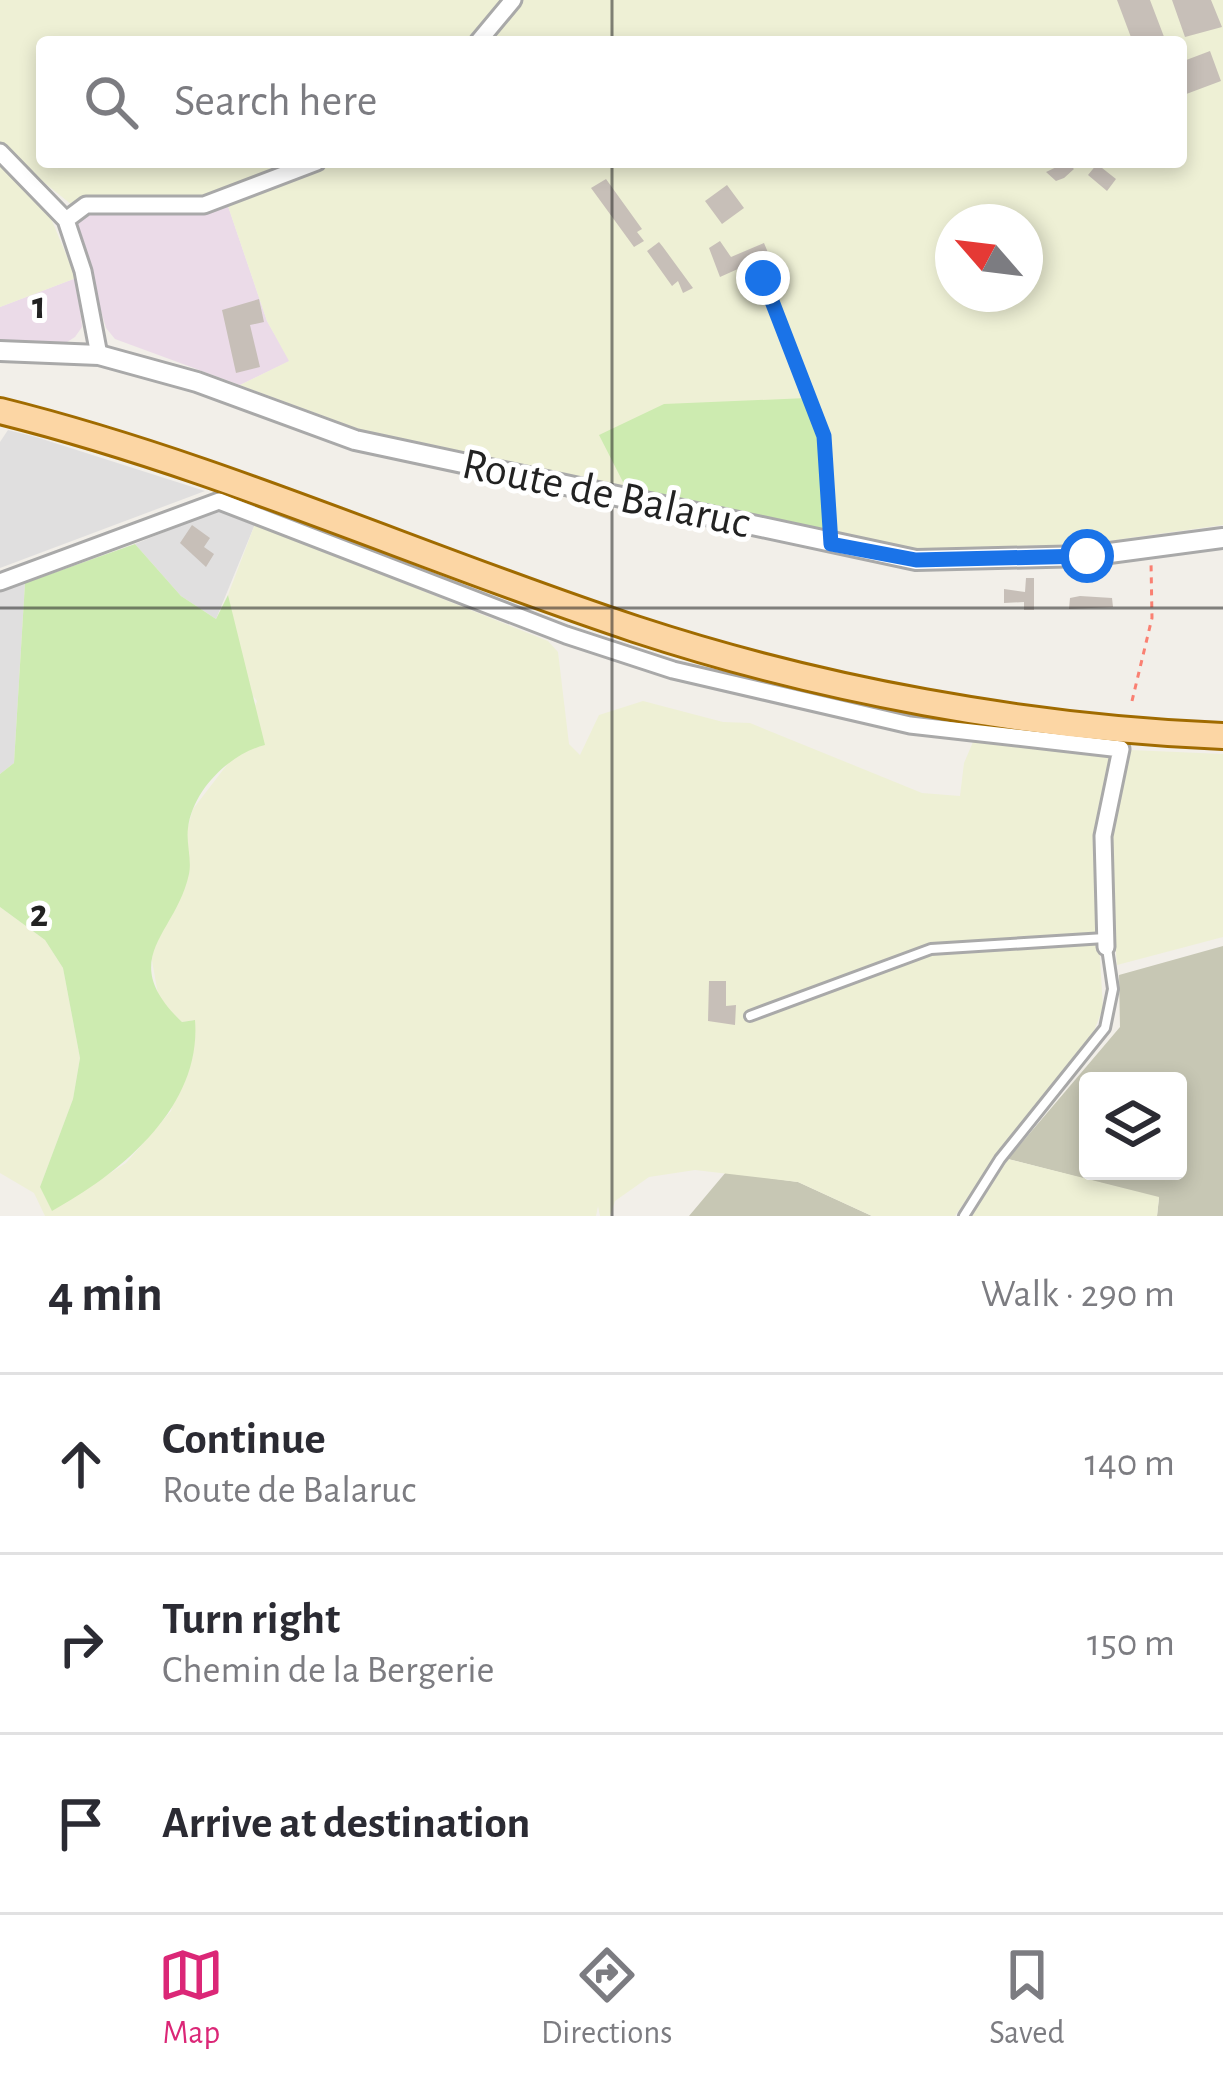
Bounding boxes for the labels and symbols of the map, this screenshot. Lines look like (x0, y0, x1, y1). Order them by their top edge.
north arrow (935, 204, 1043, 312)
route end (736, 251, 790, 305)
text: 1 (32, 287, 46, 326)
street label: Route de Balaruc (458, 442, 754, 546)
route start (1060, 529, 1114, 583)
text: 2 (30, 895, 48, 934)

